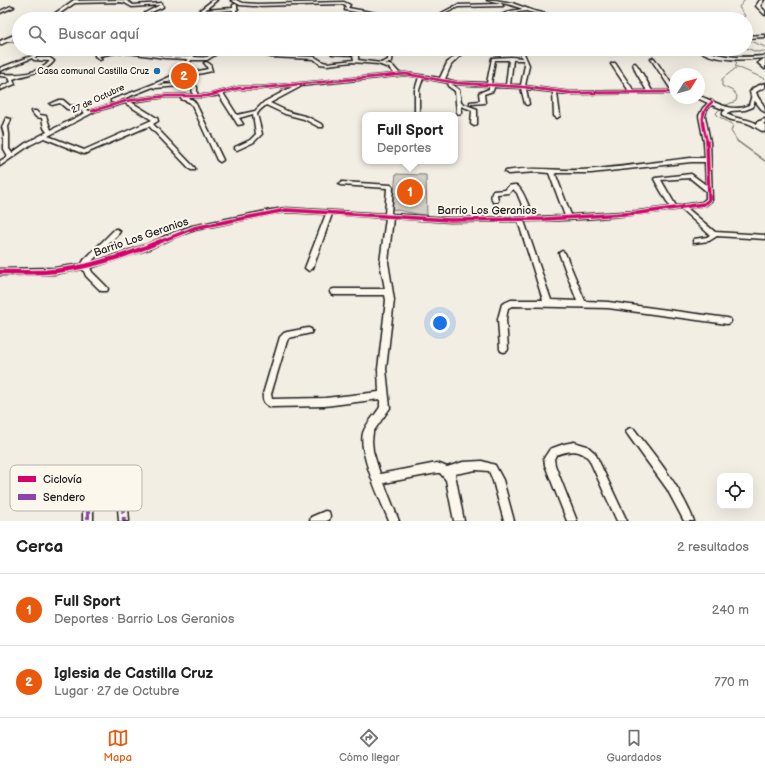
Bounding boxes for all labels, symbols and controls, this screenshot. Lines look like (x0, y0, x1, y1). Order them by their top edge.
search box (12, 12, 753, 56)
icon: search (26, 23, 48, 45)
text: Buscar aquí (58, 25, 139, 44)
pin: 2 (171, 61, 197, 91)
place label: Casa comunal Castilla Cruz (37, 66, 150, 77)
marker: Casa comunal Castilla Cruz (152, 66, 162, 76)
north arrow (669, 68, 705, 104)
street label: 27 de Octubre (70, 82, 127, 116)
popup (362, 112, 458, 164)
text: Full Sport (377, 121, 443, 140)
text: Deportes (377, 140, 431, 156)
pin: 1 (397, 177, 423, 207)
street label: Barrio Los Geranios (437, 204, 537, 217)
street label: Barrio Los Geranios (92, 214, 191, 259)
your location (430, 313, 450, 333)
legend (10, 465, 142, 511)
text: Ciclovía (43, 473, 82, 486)
map controls (717, 473, 753, 509)
button: locate (717, 473, 753, 509)
text: Sendero (43, 491, 85, 504)
text: Cerca (16, 537, 63, 557)
text: 2 resultados (677, 539, 749, 555)
text: Full Sport (54, 592, 121, 611)
text: 1 (26, 602, 32, 618)
text: 240 m (712, 602, 749, 618)
text: Deportes · Barrio Los Geranios (54, 611, 234, 627)
text: Iglesia de Castilla Cruz (54, 664, 213, 683)
text: 2 (25, 674, 33, 690)
text: 770 m (714, 674, 749, 690)
text: Lugar · 27 de Octubre (54, 683, 180, 699)
tab: Mapa (104, 727, 132, 764)
tab: Cómo llegar (339, 727, 399, 764)
tab: Guardados (607, 727, 661, 764)

